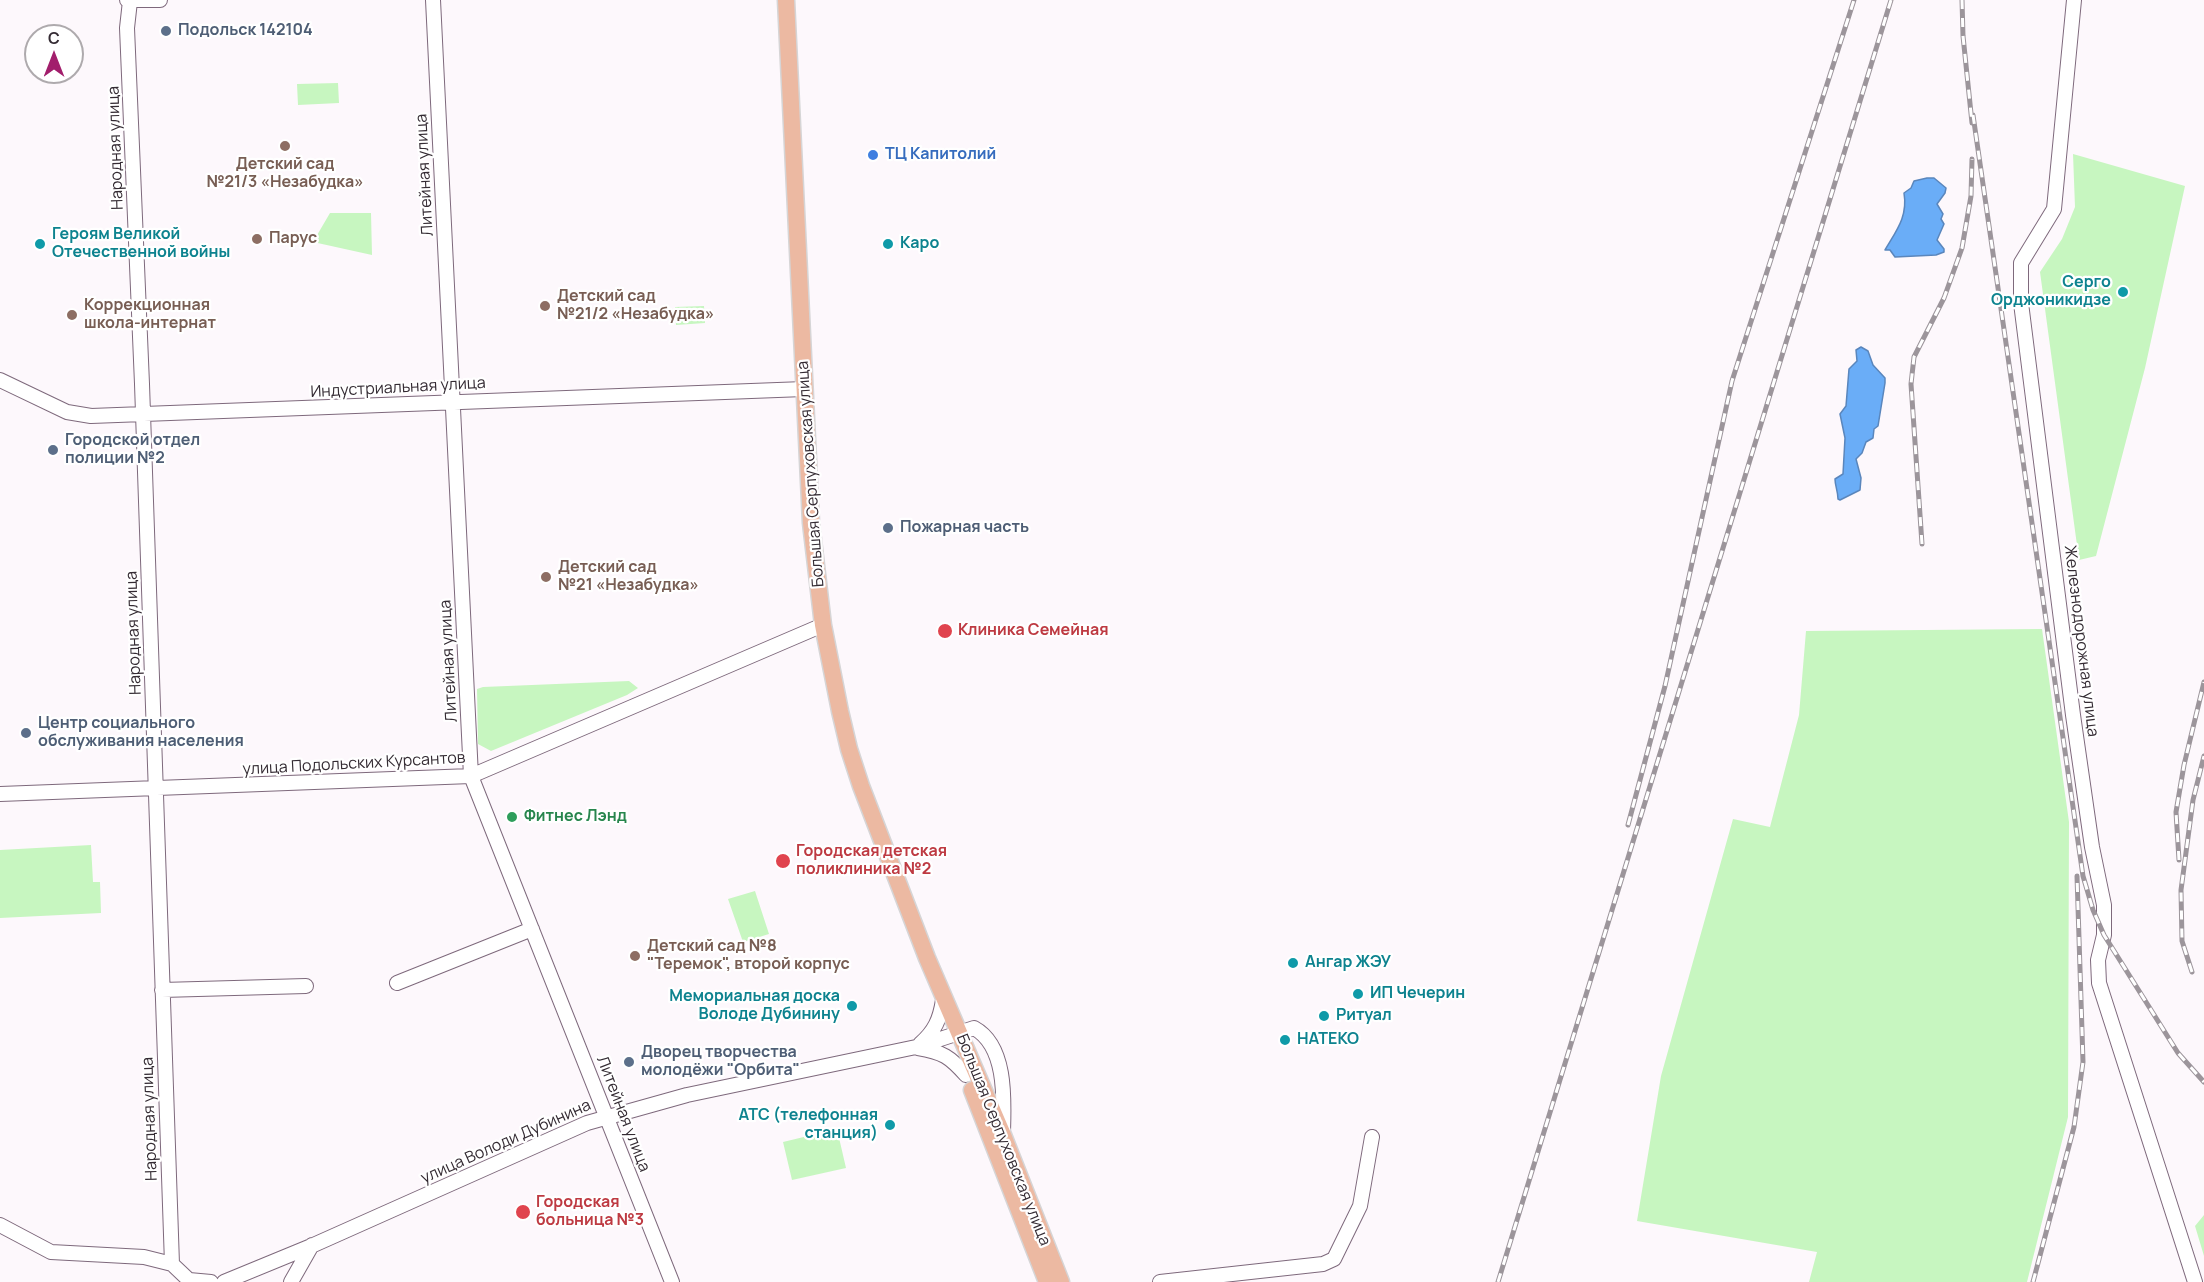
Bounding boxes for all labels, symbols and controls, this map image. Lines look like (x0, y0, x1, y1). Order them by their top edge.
place label: Подольск 142104 (178, 21, 313, 41)
north arrow (24, 24, 84, 84)
marker: Подольск 142104 (159, 24, 173, 38)
text: С (48, 27, 60, 49)
street label: Народная улица (104, 86, 128, 210)
street label: Литейная улица (412, 113, 438, 237)
marker: Детский сад №21/3 «Незабудка» (278, 139, 292, 153)
place label: ТЦ Капитолий (885, 145, 996, 165)
marker: ТЦ Капитолий (866, 148, 880, 162)
place label: Детский сад №21/3 «Незабудка» (206, 155, 364, 193)
place label: Героям Великой Отечественной войны (52, 225, 230, 263)
place label: Парус (269, 229, 317, 249)
marker: Парус (250, 232, 264, 246)
place label: Каро (900, 234, 939, 254)
marker: Героям Великой Отечественной войны (33, 237, 47, 251)
marker: Каро (881, 237, 895, 251)
place label: Серго Орджоникидзе (1991, 273, 2111, 311)
marker: Серго Орджоникидзе (2116, 285, 2130, 299)
place label: Детский сад №21/2 «Незабудка» (557, 287, 714, 325)
place label: Коррекционная школа-интернат (84, 296, 216, 334)
marker: Детский сад №21/2 «Незабудка» (538, 299, 552, 313)
marker: Коррекционная школа-интернат (65, 308, 79, 322)
street label: Большая Серпуховская улица (794, 360, 828, 588)
street label: Индустриальная улица (310, 374, 486, 402)
place label: Городской отдел полиции №2 (65, 431, 200, 469)
marker: Городской отдел полиции №2 (46, 443, 60, 457)
place label: Пожарная часть (900, 518, 1029, 538)
marker: Пожарная часть (881, 521, 895, 535)
street label: Железнодорожная улица (2060, 544, 2102, 738)
place label: Детский сад №21 «Незабудка» (558, 558, 699, 596)
marker: Детский сад №21 «Незабудка» (539, 570, 553, 584)
street label: Народная улица (122, 571, 146, 695)
street label: Литейная улица (436, 599, 462, 723)
place label: Клиника Семейная (958, 621, 1108, 641)
marker: Клиника Семейная (936, 622, 954, 640)
place label: Центр социального обслуживания населения (38, 714, 244, 752)
marker: Центр социального обслуживания населения (19, 726, 33, 740)
street label: улица Подольских Курсантов (242, 749, 466, 779)
place label: Фитнес Лэнд (524, 807, 627, 827)
marker: Фитнес Лэнд (505, 810, 519, 824)
place label: Городская детская поликлиника №2 (796, 842, 947, 880)
marker: Городская детская поликлиника №2 (774, 852, 792, 870)
place label: Детский сад №8 "Теремок", второй корпус (647, 937, 850, 975)
marker: Детский сад №8 "Теремок", второй корпус (628, 949, 642, 963)
place label: Ангар ЖЭУ (1305, 953, 1391, 973)
marker: Ангар ЖЭУ (1286, 956, 1300, 970)
place label: ИП Чечерин (1370, 984, 1465, 1004)
place label: Мемориальная доска Володе Дубинину (669, 987, 840, 1025)
marker: ИП Чечерин (1351, 987, 1365, 1001)
marker: Мемориальная доска Володе Дубинину (845, 999, 859, 1013)
place label: Ритуал (1336, 1006, 1392, 1026)
marker: Ритуал (1317, 1009, 1331, 1023)
place label: НАТЕКО (1297, 1030, 1359, 1050)
street label: Большая Серпуховская улица (952, 1031, 1054, 1249)
marker: НАТЕКО (1278, 1033, 1292, 1047)
place label: Дворец творчества молодёжи "Орбита" (641, 1043, 800, 1081)
street label: Литейная улица (592, 1053, 654, 1175)
marker: Дворец творчества молодёжи "Орбита" (622, 1055, 636, 1069)
street label: Народная улица (138, 1057, 162, 1181)
street label: улица Володи Дубинина (418, 1096, 594, 1188)
place label: АТС (телефонная станция) (738, 1106, 878, 1144)
marker: АТС (телефонная станция) (883, 1118, 897, 1132)
place label: Городская больница №3 (536, 1193, 644, 1231)
marker: Городская больница №3 (514, 1203, 532, 1221)

